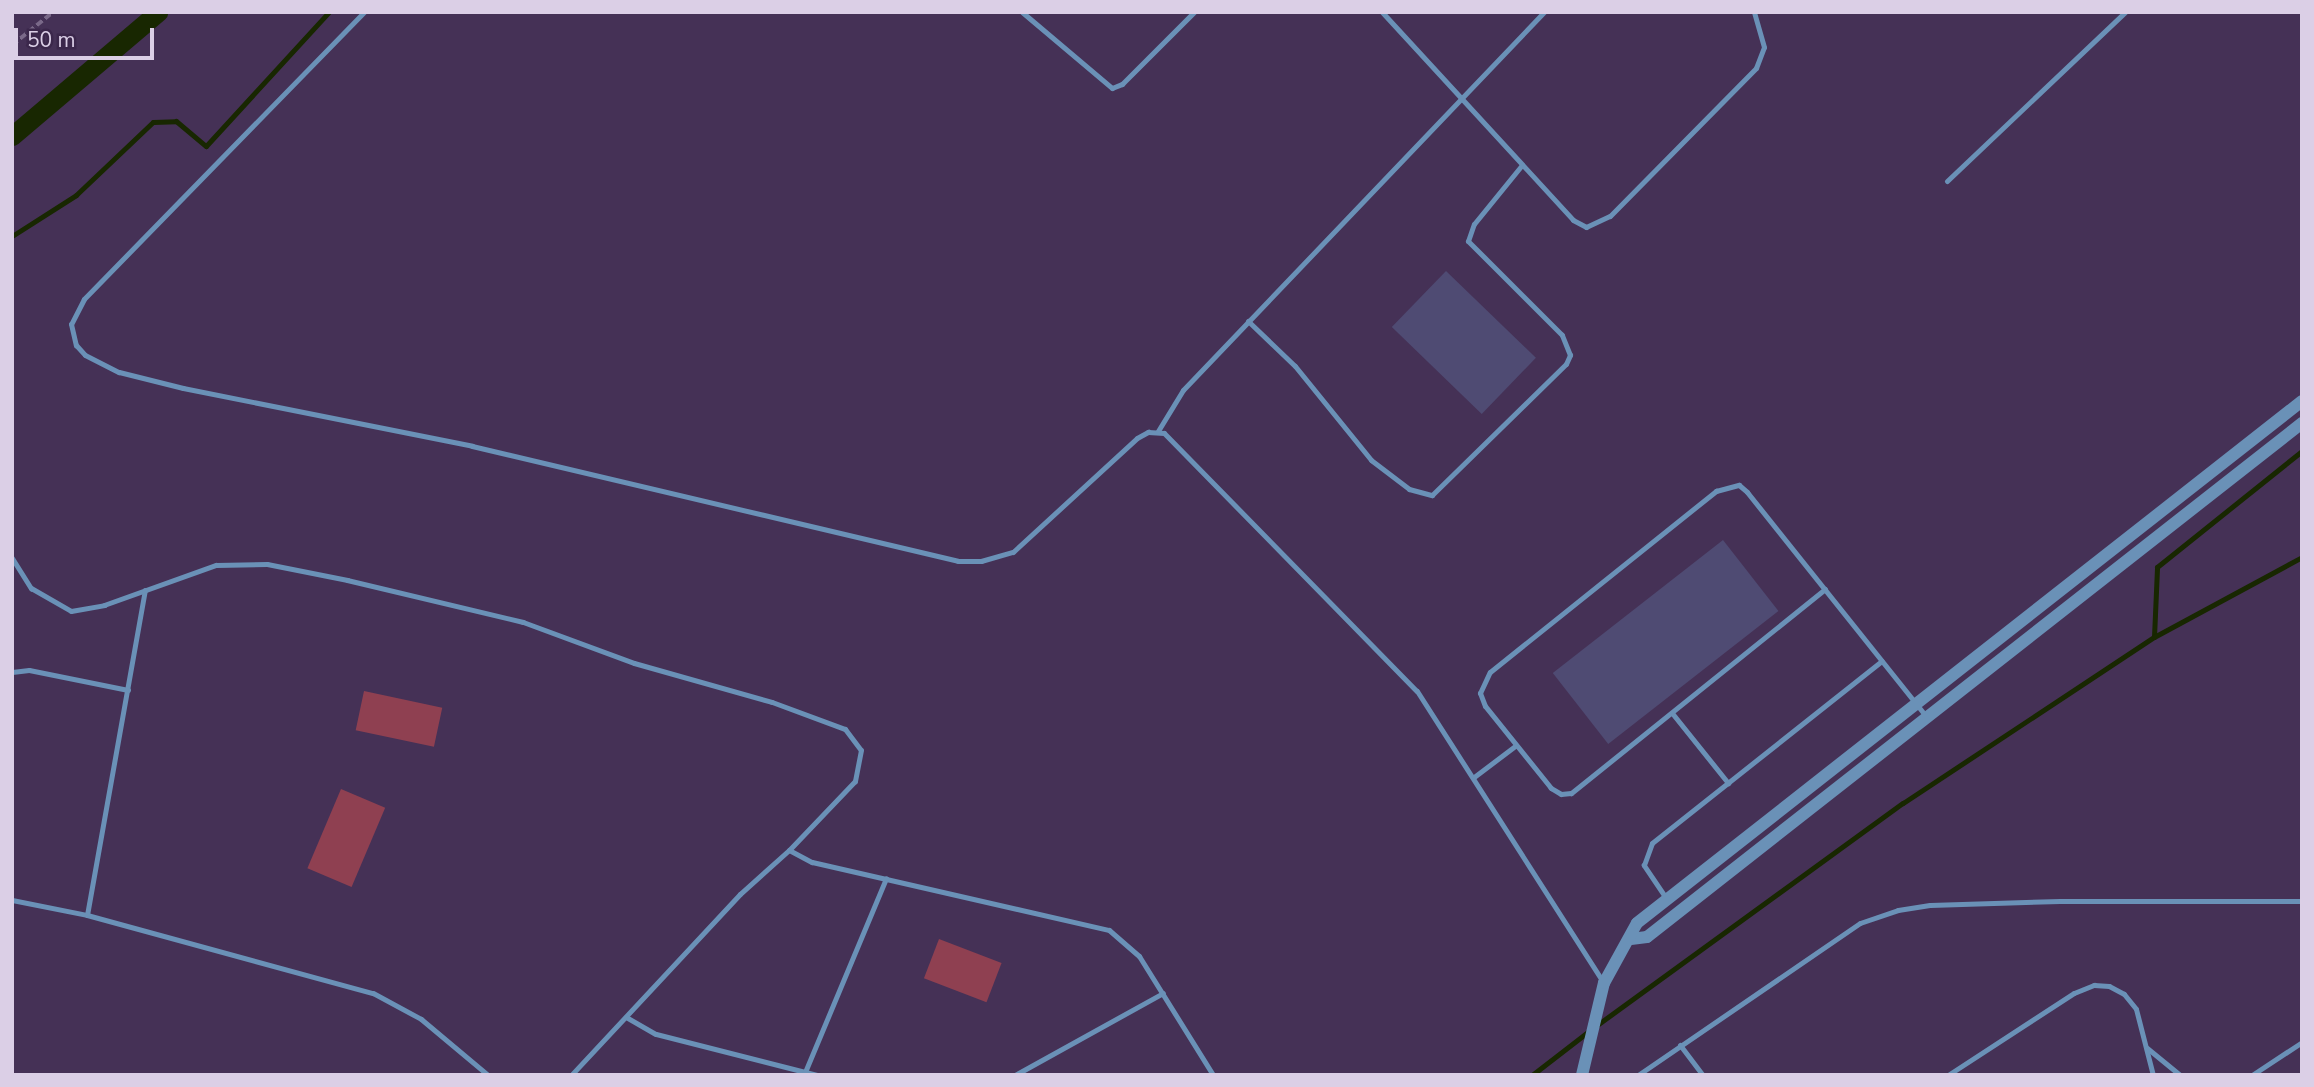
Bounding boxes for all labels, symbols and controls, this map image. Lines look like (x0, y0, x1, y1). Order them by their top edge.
scale bar (18, 14, 158, 58)
text: 50 m (27, 26, 76, 54)

